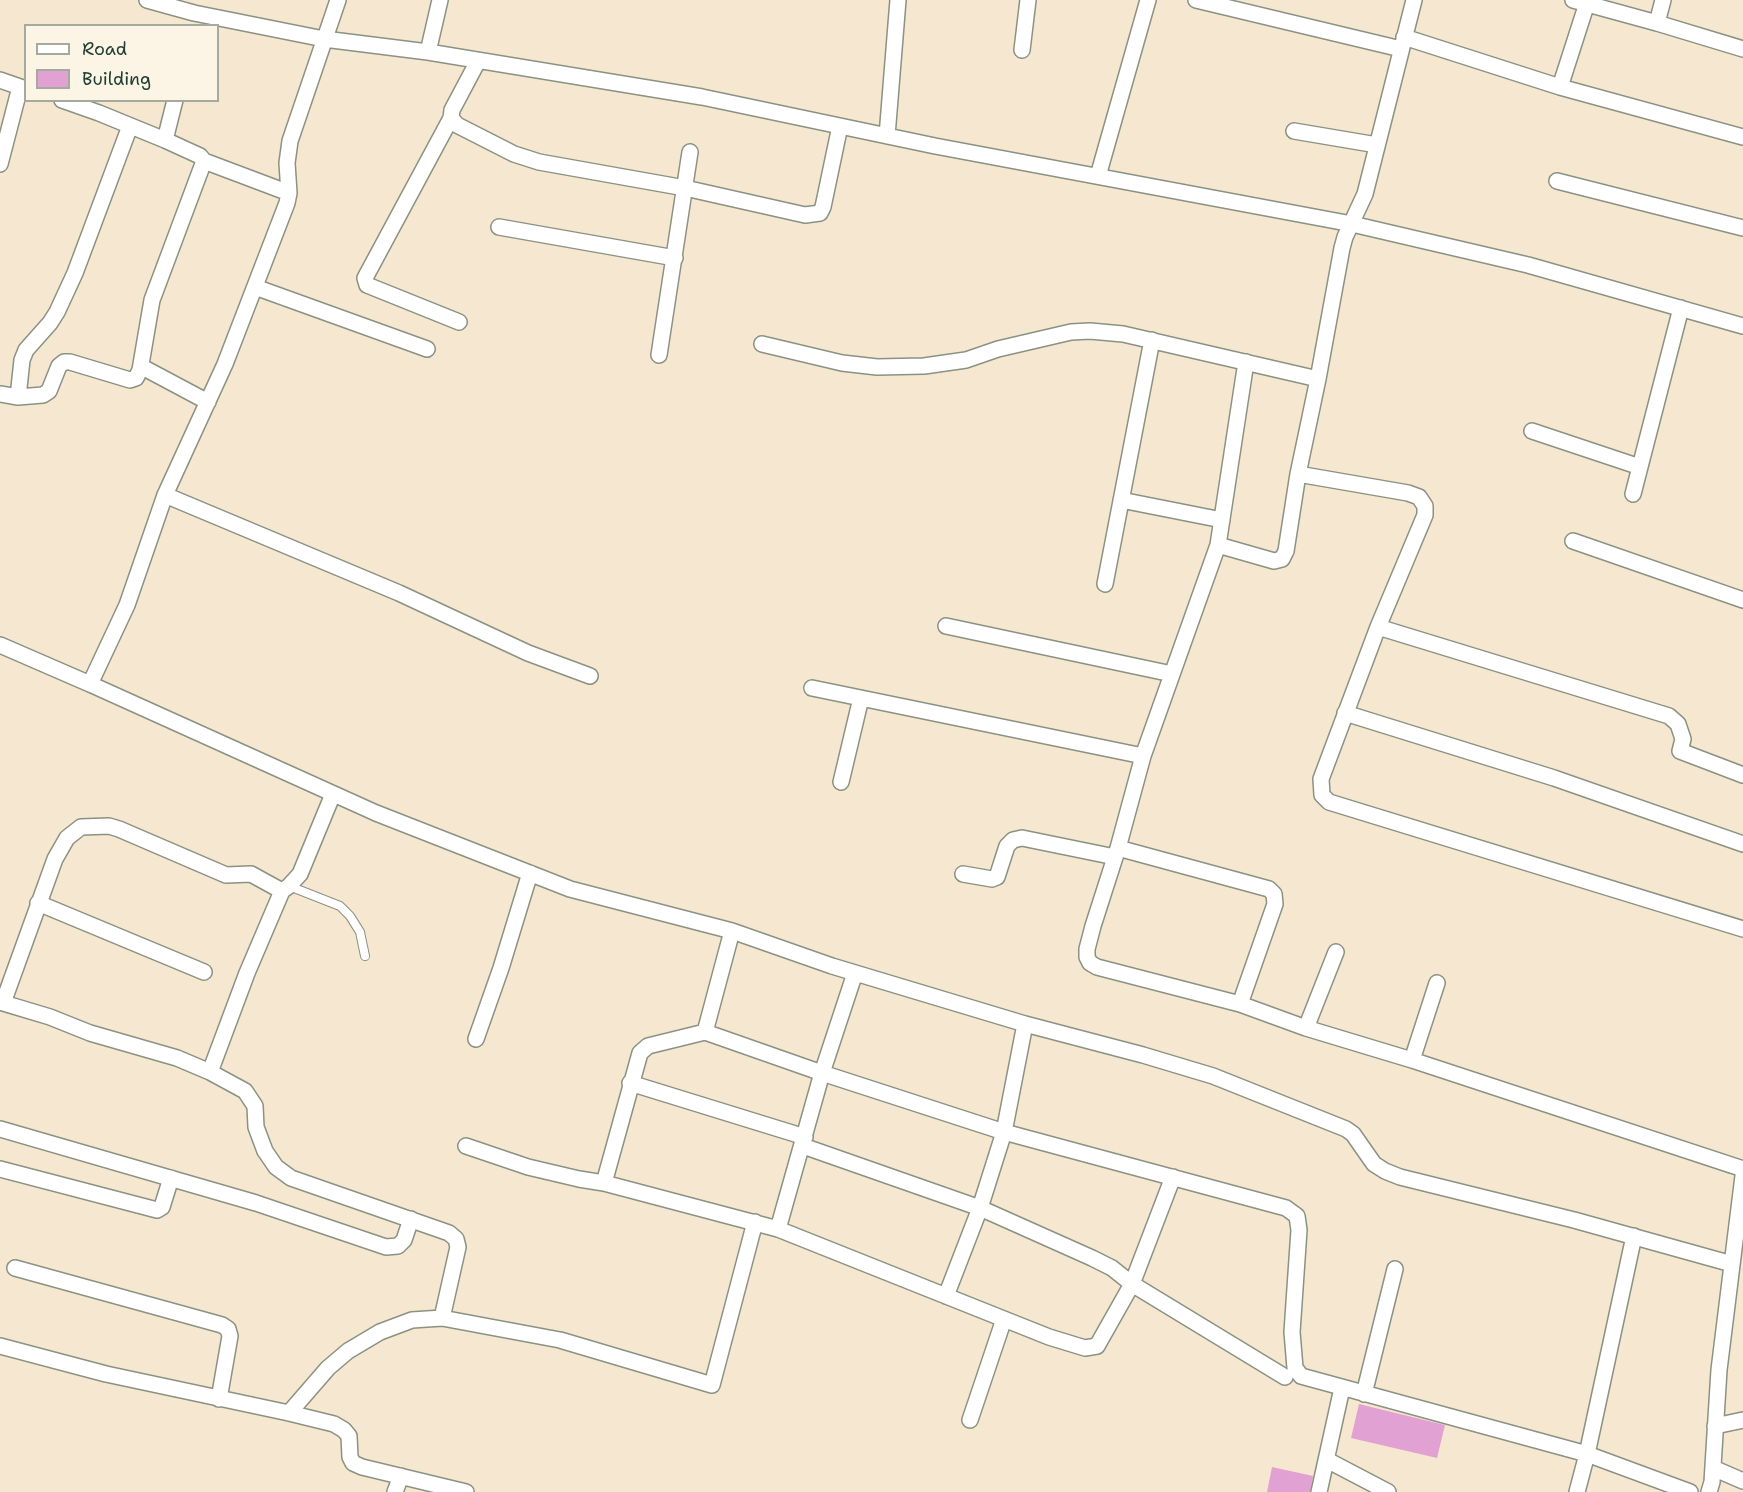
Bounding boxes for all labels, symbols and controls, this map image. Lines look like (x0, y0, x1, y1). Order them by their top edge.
legend (24, 24, 219, 102)
text: Road (82, 37, 127, 61)
text: Building (82, 67, 151, 91)

